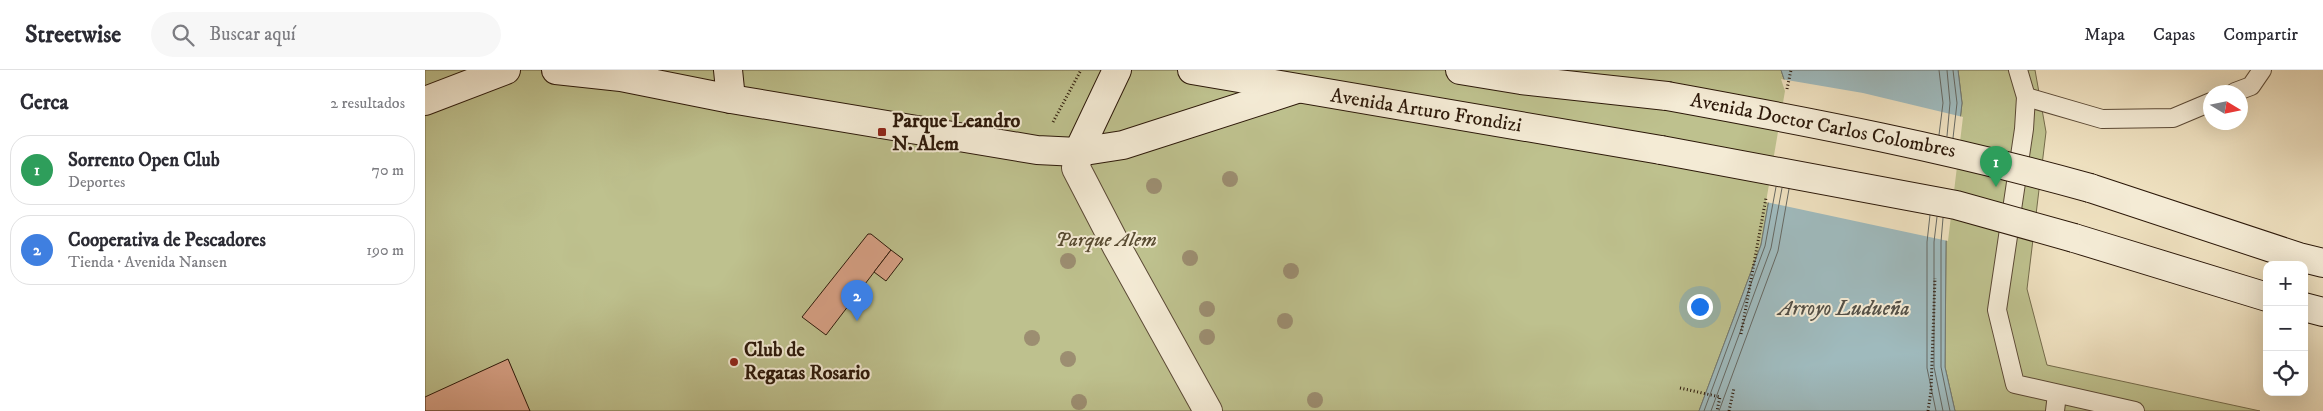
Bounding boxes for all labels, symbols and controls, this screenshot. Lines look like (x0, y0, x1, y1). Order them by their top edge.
search box (151, 12, 501, 57)
text: Streetwise (25, 20, 121, 50)
icon: search (169, 21, 197, 49)
text: Buscar aquí (209, 23, 296, 46)
text: Mapa (2084, 24, 2125, 46)
text: Capas (2153, 24, 2195, 46)
text: Compartir (2223, 24, 2298, 46)
street label: Avenida Arturo Frondizi (1329, 84, 1523, 138)
north arrow (2203, 85, 2248, 130)
street label: Avenida Doctor Carlos Colombres (1688, 88, 1958, 164)
text: Cerca (20, 90, 68, 116)
text: 2 resultados (330, 93, 405, 113)
place label: Parque Leandro N. Alem (892, 109, 1021, 157)
marker: Parque Leandro N. Alem (876, 126, 888, 138)
pin: 1 (1980, 146, 2012, 187)
text: Sorrento Open Club (68, 149, 220, 172)
text: 1 (34, 160, 40, 180)
text: 70 m (372, 160, 404, 180)
text: Deportes (68, 172, 125, 192)
park label: Parque Alem (1055, 228, 1157, 253)
text: Cooperativa de Pescadores (68, 229, 266, 252)
text: 2 (33, 240, 41, 260)
text: 190 m (366, 240, 404, 260)
text: Tienda · Avenida Nansen (68, 252, 227, 272)
map controls (2263, 261, 2308, 396)
button: + (2263, 261, 2308, 306)
pin: 2 (841, 280, 873, 321)
your location (1687, 294, 1713, 320)
water label: Arroyo Ludueña (1776, 296, 1910, 322)
button: − (2263, 306, 2308, 351)
place label: Club de Regatas Rosario (744, 338, 870, 386)
button: locate (2263, 351, 2308, 396)
marker: Club de Regatas Rosario (728, 356, 740, 368)

